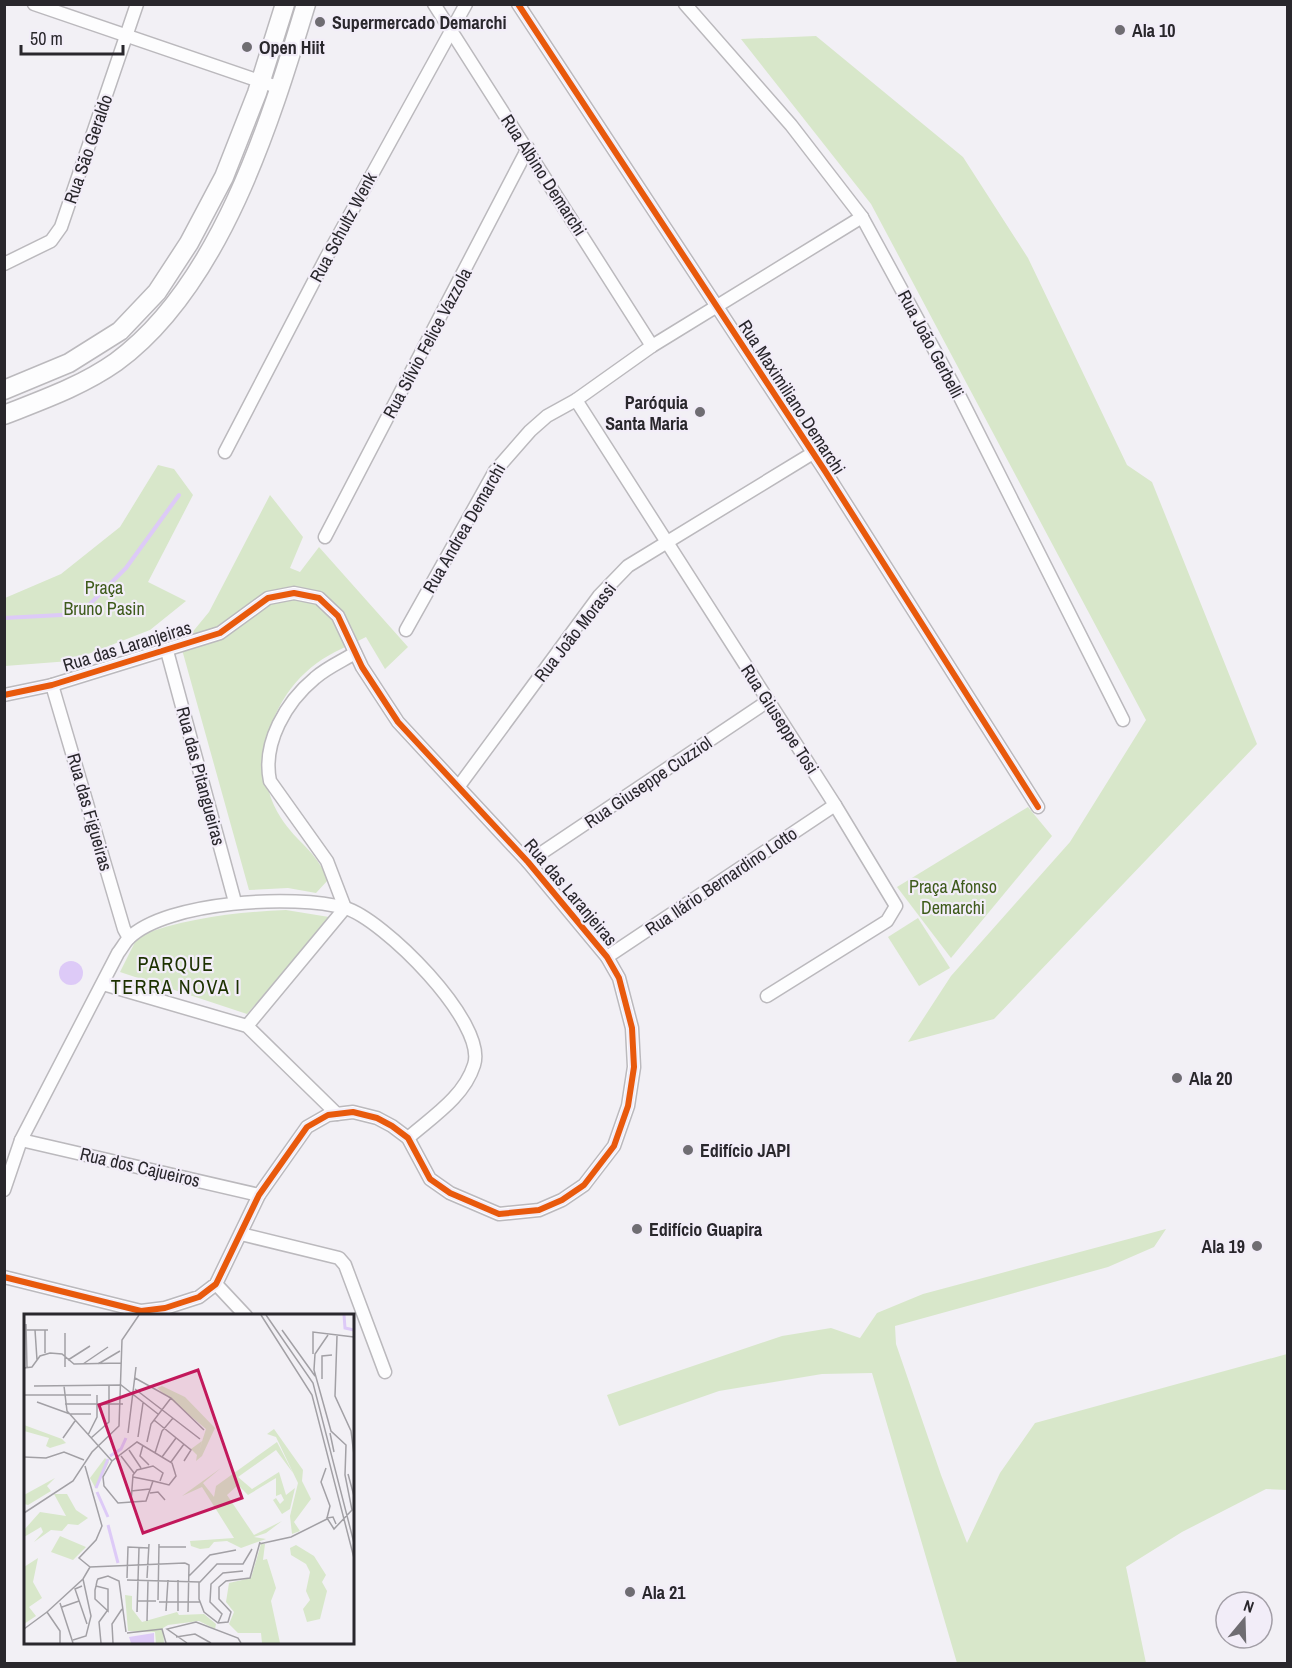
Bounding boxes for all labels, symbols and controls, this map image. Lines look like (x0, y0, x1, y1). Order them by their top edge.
place label: Supermercado Demarchi (332, 10, 507, 35)
marker: Supermercado Demarchi (313, 15, 327, 29)
scale bar (21, 18, 123, 56)
place label: Ala 10 (1132, 18, 1176, 43)
marker: Ala 10 (1113, 23, 1127, 37)
text: 50 m (30, 26, 63, 51)
place label: Open Hiit (259, 35, 325, 60)
marker: Open Hiit (240, 40, 254, 54)
street label: Rua São Geraldo (58, 91, 118, 207)
street label: Rua Albino Demarchi (495, 109, 593, 241)
street label: Rua Schultz Wenk (304, 167, 383, 286)
street label: Rua Sílvio Felice Vazzola (377, 263, 477, 423)
street label: Rua João Gerbelli (892, 286, 970, 402)
street label: Rua Maximiliano Demarchi (733, 315, 851, 479)
place label: Paróquia Santa Maria (605, 390, 689, 436)
marker: Paróquia Santa Maria (693, 405, 707, 419)
street label: Rua Andrea Demarchi (417, 459, 511, 597)
park label: Praça Bruno Pasin (63, 575, 145, 621)
street label: Rua João Morassi (528, 577, 622, 687)
street label: Rua das Laranjeiras (60, 615, 194, 677)
street label: Rua Giuseppe Tosi (735, 659, 825, 779)
street label: Rua das Pitangueiras (170, 704, 232, 848)
street label: Rua Giuseppe Cuzziol (579, 730, 717, 834)
street label: Rua das Figueiras (61, 750, 119, 874)
street label: Rua Ilário Bernardino Lotto (640, 821, 802, 941)
street label: Rua das Laranjeiras (519, 833, 623, 951)
park label: Praça Afonso Demarchi (909, 874, 997, 920)
district label: PARQUE TERRA NOVA I (111, 950, 241, 1000)
place label: Ala 20 (1189, 1066, 1233, 1091)
marker: Ala 20 (1170, 1071, 1184, 1085)
place label: Edifício JAPI (700, 1138, 790, 1163)
street label: Rua dos Cajueiros (78, 1141, 202, 1193)
marker: Edifício JAPI (681, 1143, 695, 1157)
place label: Edifício Guapira (649, 1217, 763, 1242)
marker: Edifício Guapira (630, 1222, 644, 1236)
place label: Ala 19 (1202, 1234, 1245, 1259)
marker: Ala 19 (1250, 1239, 1264, 1253)
inset map (24, 1314, 354, 1644)
place label: Ala 21 (642, 1580, 686, 1605)
marker: Ala 21 (623, 1585, 637, 1599)
north arrow (1214, 1590, 1274, 1650)
text: N (1241, 1594, 1257, 1618)

